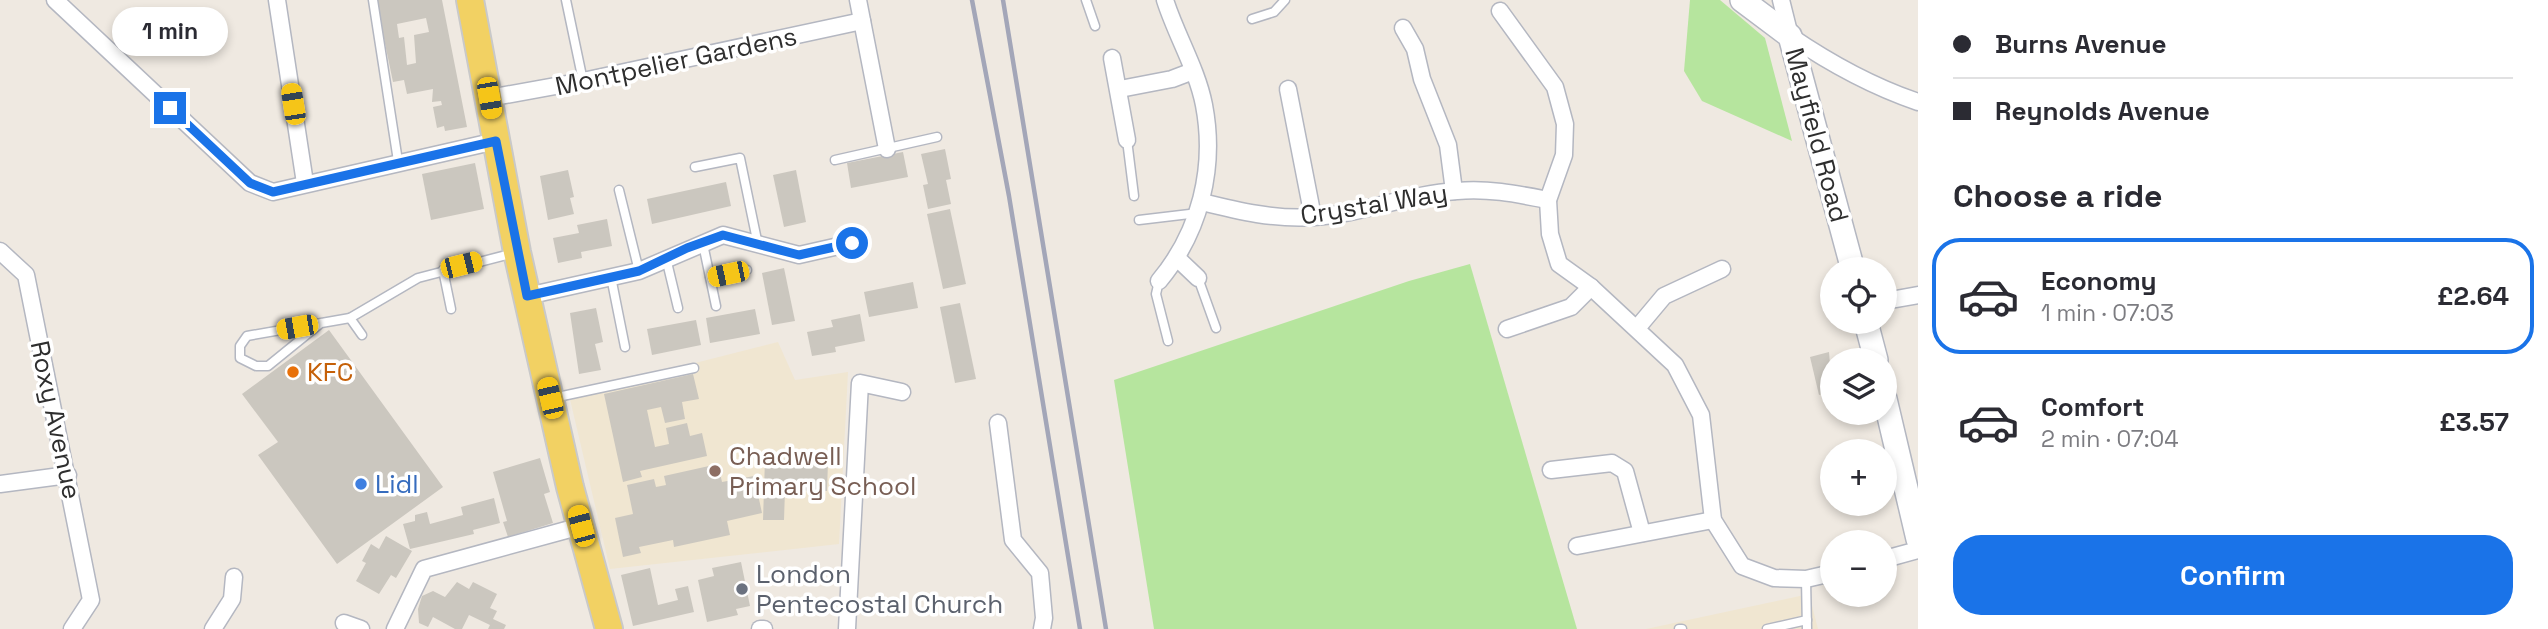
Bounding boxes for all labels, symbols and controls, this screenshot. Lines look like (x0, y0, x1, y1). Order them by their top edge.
callout: 1 min (112, 7, 228, 56)
text: 1 min (142, 16, 198, 46)
street label: Montpelier Gardens (552, 19, 800, 103)
text: Burns Avenue (1995, 27, 2166, 61)
street label: Mayfield Road (1777, 44, 1857, 226)
car (476, 75, 503, 121)
car (280, 82, 307, 126)
route end (154, 92, 186, 124)
text: Reynolds Avenue (1995, 94, 2210, 128)
street label: Crystal Way (1298, 176, 1450, 232)
text: Choose a ride (1953, 176, 2163, 216)
route start (836, 227, 868, 259)
car (439, 250, 484, 280)
map controls (1820, 257, 1897, 607)
button: locate (1820, 257, 1897, 334)
car (706, 259, 751, 289)
text: Economy (2041, 264, 2157, 298)
icon: car (1957, 265, 2020, 328)
text: £2.64 (2437, 279, 2509, 313)
text: 1 min · 07:03 (2041, 298, 2174, 328)
car (275, 313, 320, 341)
street label: Roxy Avenue (23, 338, 89, 502)
button: layers (1820, 348, 1897, 425)
place label: KFC (307, 355, 353, 389)
marker: KFC (285, 364, 301, 380)
car (536, 375, 565, 421)
text: Comfort (2041, 390, 2144, 424)
icon: car (1957, 391, 2020, 454)
text: £3.57 (2439, 405, 2509, 439)
text: 2 min · 07:04 (2041, 424, 2179, 454)
place label: Chadwell Primary School (729, 439, 916, 503)
button: + (1820, 439, 1897, 516)
marker: Chadwell Primary School (707, 463, 723, 479)
place label: Lidl (375, 467, 419, 501)
marker: Lidl (353, 476, 369, 492)
car (566, 503, 597, 549)
button: − (1820, 530, 1897, 607)
button: Confirm (1953, 535, 2513, 615)
place label: London Pentecostal Church (756, 557, 1003, 621)
marker: London Pentecostal Church (734, 581, 750, 597)

